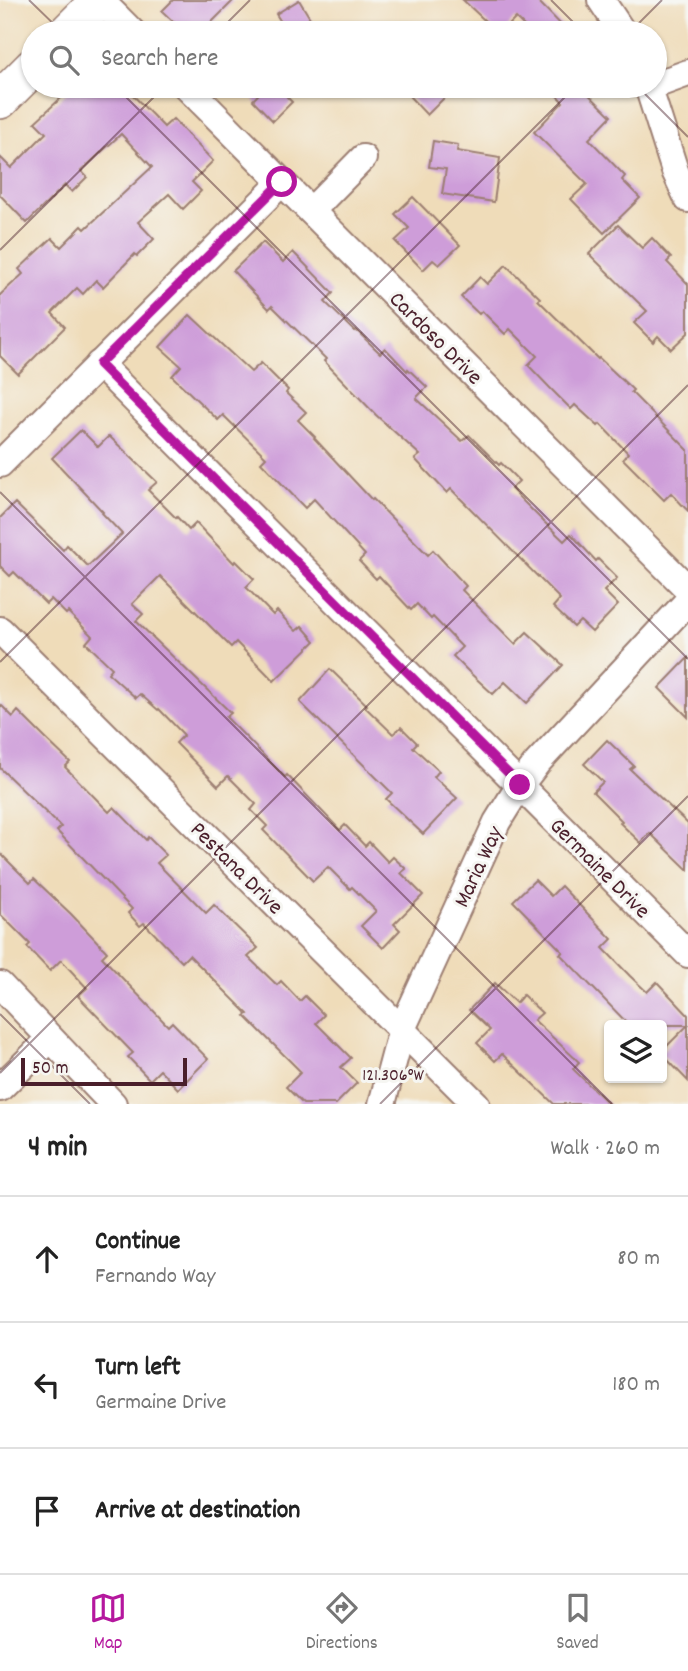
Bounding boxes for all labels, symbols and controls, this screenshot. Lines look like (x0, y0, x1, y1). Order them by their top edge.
search box (21, 21, 667, 98)
icon: search (45, 41, 83, 79)
text: Search here (101, 41, 219, 78)
route start (266, 166, 297, 197)
street label: Cardoso Drive (380, 285, 489, 394)
route end (504, 769, 535, 800)
street label: Germaine Drive (540, 811, 657, 928)
street label: Pestana Drive (181, 815, 290, 924)
street label: Maria Way (447, 821, 514, 914)
map controls (604, 1020, 667, 1083)
button: layers (604, 1020, 667, 1083)
scale bar (21, 1055, 187, 1087)
text: 50 m (32, 1056, 69, 1083)
text: 121.306°W (362, 1064, 424, 1089)
text: 4 min (28, 1128, 87, 1171)
text: Walk · 260 m (550, 1133, 660, 1166)
text: Continue (95, 1224, 180, 1261)
icon: ahead (28, 1240, 66, 1278)
text: 80 m (617, 1243, 660, 1276)
text: Fernando Way (95, 1261, 216, 1294)
text: Turn left (95, 1350, 181, 1387)
icon: left (28, 1366, 66, 1404)
text: 180 m (612, 1369, 660, 1402)
text: Germaine Drive (95, 1387, 226, 1420)
icon: arrive (28, 1492, 66, 1530)
text: Arrive at destination (95, 1493, 300, 1530)
tab: Map (89, 1589, 127, 1658)
tab: Directions (306, 1589, 378, 1658)
tab: Saved (556, 1589, 599, 1658)

